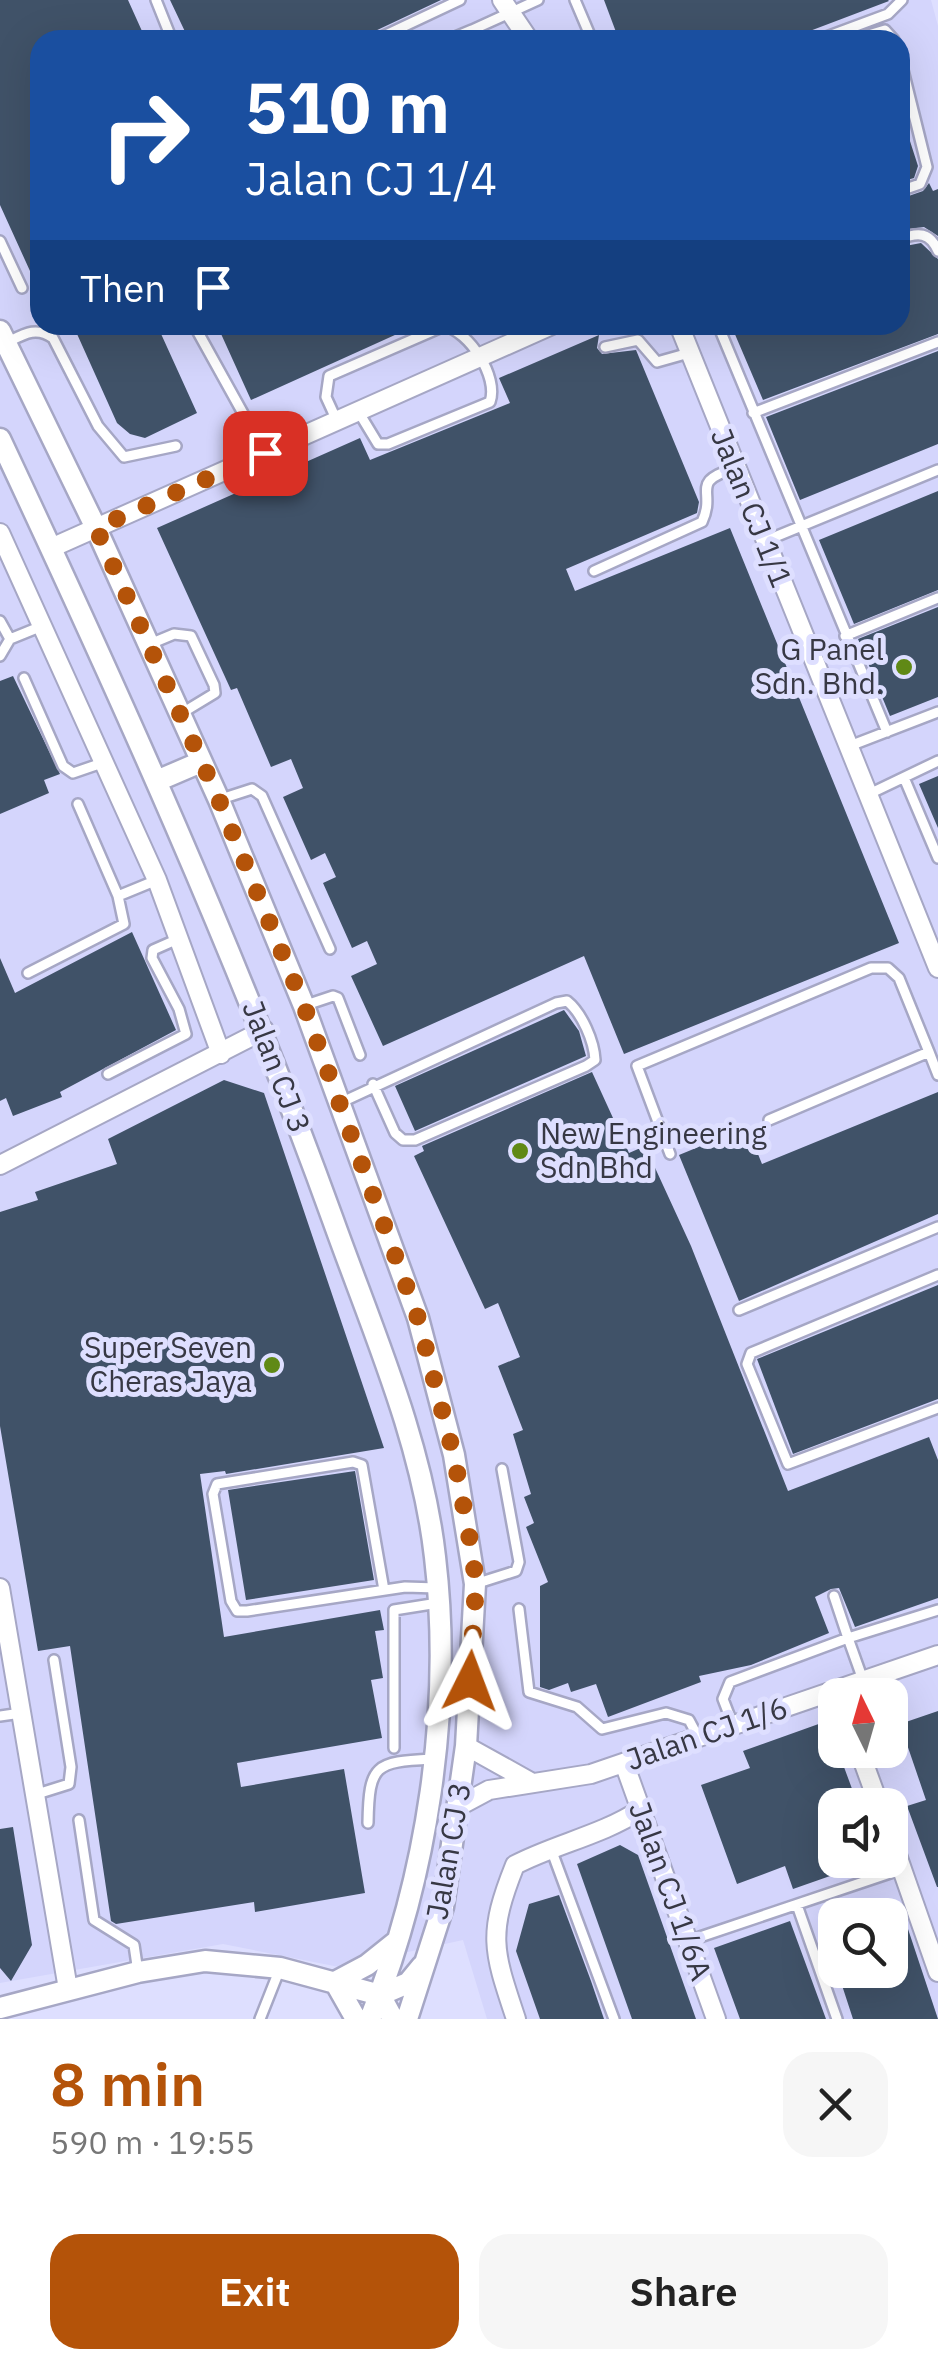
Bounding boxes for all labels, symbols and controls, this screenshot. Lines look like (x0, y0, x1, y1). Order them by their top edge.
text: 510 m (245, 61, 450, 152)
icon: right (80, 70, 210, 200)
text: Jalan CJ 1/4 (245, 149, 497, 207)
icon: arrive (186, 260, 241, 315)
text: Then (80, 263, 166, 312)
pin (223, 411, 308, 496)
street label: Jalan CJ 1/1 (703, 422, 802, 593)
icon: arrive (238, 426, 293, 481)
place label: G Panel Sdn. Bhd. (755, 629, 884, 702)
marker: G Panel Sdn. Bhd. (893, 656, 915, 678)
street label: Jalan CJ 3 (234, 995, 320, 1138)
place label: New Engineering Sdn Bhd (540, 1113, 767, 1186)
marker: New Engineering Sdn Bhd (509, 1140, 531, 1162)
place label: Super Seven Cheras Jaya (84, 1327, 252, 1400)
marker: Super Seven Cheras Jaya (261, 1354, 283, 1376)
position arrow (418, 1629, 522, 1733)
north arrow (818, 1678, 908, 1768)
map controls (818, 1678, 908, 1988)
street label: Jalan CJ 1/6 (621, 1687, 792, 1778)
street label: Jalan CJ 3 (416, 1779, 479, 1922)
button: sound (818, 1788, 908, 1878)
street label: Jalan CJ 1/6A (621, 1796, 722, 1985)
button: search (818, 1898, 908, 1988)
text: 8 min (50, 2044, 205, 2123)
button: close (783, 2052, 888, 2157)
text: 590 m · 19:55 (50, 2121, 255, 2163)
button: Exit (50, 2234, 459, 2349)
button: Share (479, 2234, 888, 2349)

